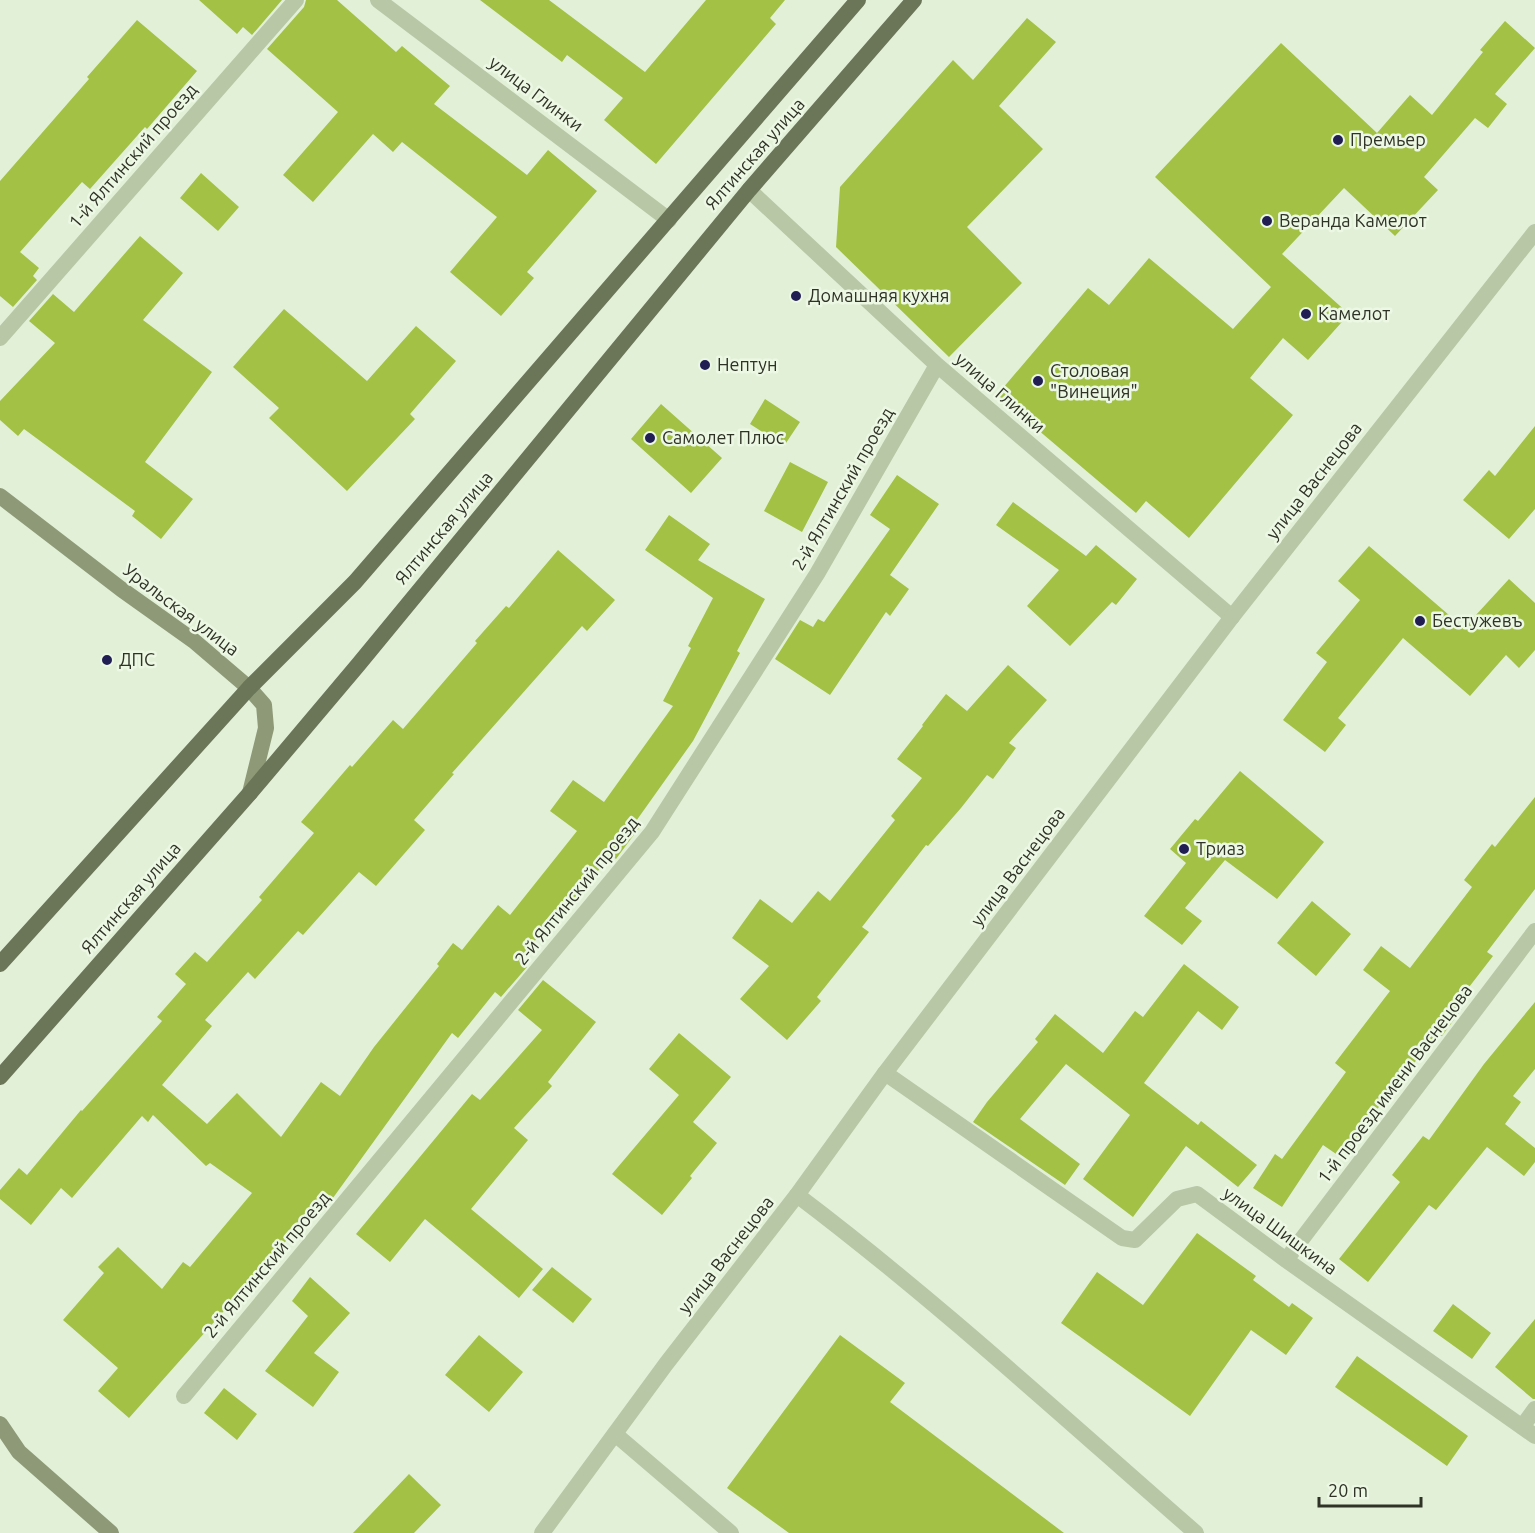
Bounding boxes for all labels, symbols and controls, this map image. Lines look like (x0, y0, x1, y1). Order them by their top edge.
street label: улица Глинки (486, 51, 587, 135)
street label: 1-й Ялтинский проезд (64, 79, 201, 232)
street label: Ялтинская улица (700, 94, 808, 213)
place label: Премьер (1350, 129, 1426, 149)
marker: Премьер (1331, 133, 1345, 147)
place label: Веранда Камелот (1279, 210, 1427, 230)
marker: Веранда Камелот (1260, 214, 1274, 228)
place label: Домашняя кухня (808, 285, 950, 305)
marker: Домашняя кухня (789, 289, 803, 303)
place label: Камелот (1318, 303, 1390, 323)
marker: Камелот (1299, 307, 1313, 321)
street label: улица Глинки (952, 348, 1050, 437)
place label: Нептун (717, 354, 777, 374)
marker: Нептун (698, 358, 712, 372)
place label: Столовая "Винеция" (1050, 360, 1138, 401)
marker: Столовая "Винеция" (1031, 374, 1045, 388)
street label: 2-й Ялтинский проезд (787, 403, 897, 573)
street label: улица Васнецова (1261, 418, 1365, 543)
place label: Самолет Плюс (662, 427, 784, 447)
marker: Самолет Плюс (643, 431, 657, 445)
street label: Ялтинская улица (390, 467, 496, 588)
street label: Уральская улица (120, 559, 243, 659)
place label: Бестужевъ (1432, 610, 1523, 630)
marker: Бестужевъ (1413, 614, 1427, 628)
place label: ДПС (119, 649, 155, 669)
marker: ДПС (100, 653, 114, 667)
street label: улица Васнецова (966, 803, 1068, 930)
street label: 2-й Ялтинский проезд (510, 812, 642, 968)
street label: Ялтинская улица (76, 838, 184, 957)
place label: Триаз (1196, 838, 1245, 858)
marker: Триаз (1177, 842, 1191, 856)
street label: 1-й проезд имени Васнецова (1313, 980, 1475, 1187)
street label: улица Шишкина (1220, 1182, 1341, 1278)
street label: 2-й Ялтинский проезд (199, 1187, 334, 1342)
street label: улица Васнецова (673, 1192, 777, 1317)
scale bar (1319, 1470, 1421, 1508)
text: 20 m (1328, 1480, 1368, 1500)

